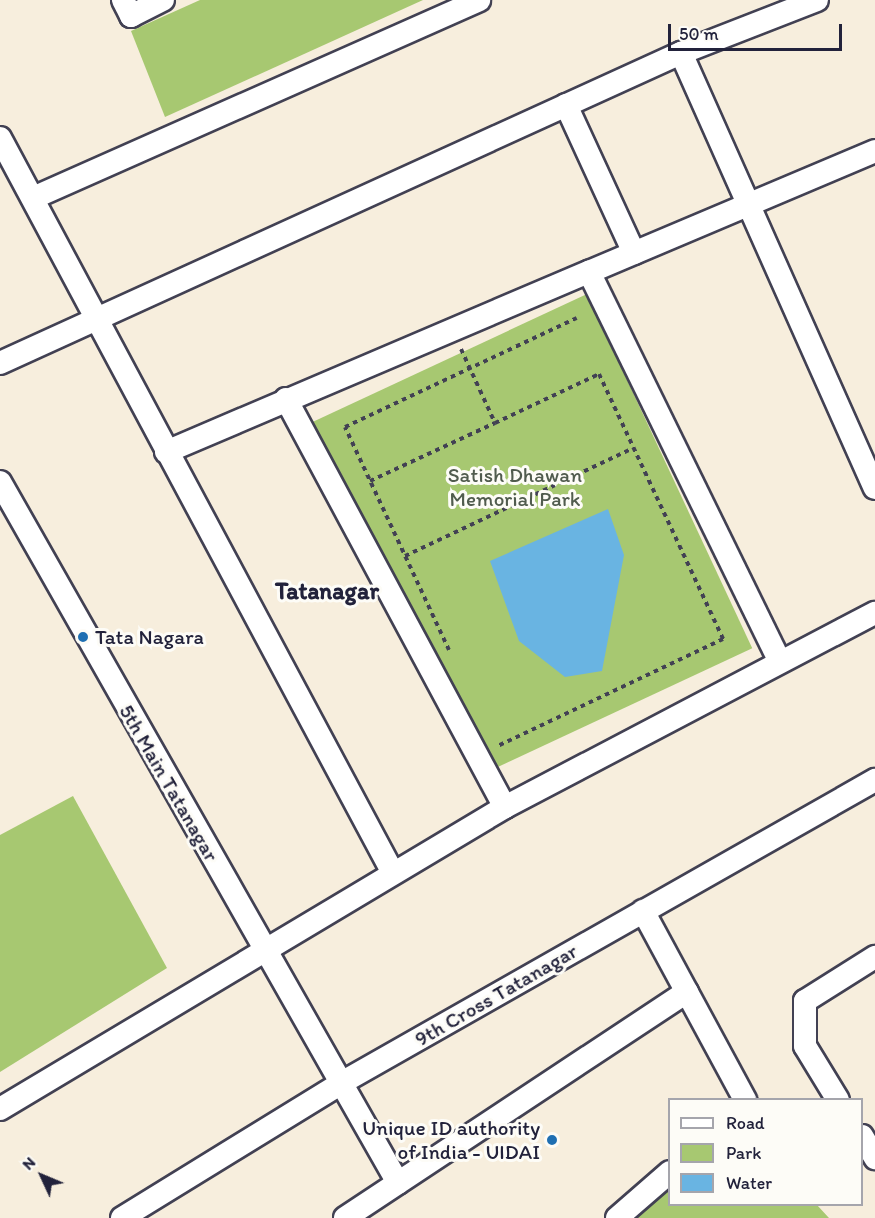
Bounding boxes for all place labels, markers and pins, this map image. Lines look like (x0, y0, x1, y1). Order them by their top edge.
place label: Tata Nagara (95, 624, 204, 650)
marker: Tata Nagara (76, 630, 90, 644)
place label: Unique ID authority of India - UIDAI (362, 1115, 540, 1165)
marker: Unique ID authority of India - UIDAI (545, 1133, 559, 1147)

